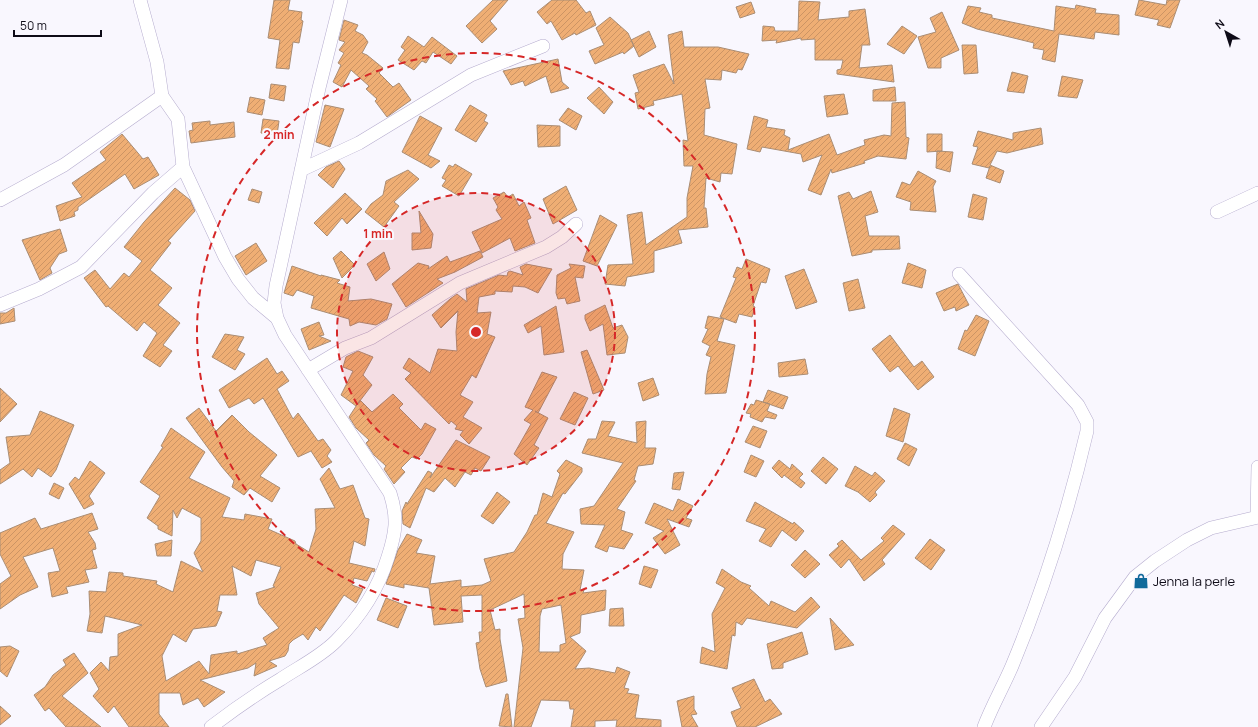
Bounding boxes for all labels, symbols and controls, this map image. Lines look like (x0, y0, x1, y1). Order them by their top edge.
scale bar (14, 12, 101, 38)
north arrow (1206, 12, 1246, 52)
text: N (1212, 15, 1227, 32)
text: 50 m (20, 17, 47, 34)
text: 2 min (263, 126, 295, 143)
text: 1 min (363, 225, 393, 242)
centre of rings (469, 325, 483, 339)
shop icon: Jenna la perle (1132, 572, 1150, 590)
place label: Jenna la perle (1153, 572, 1236, 590)

